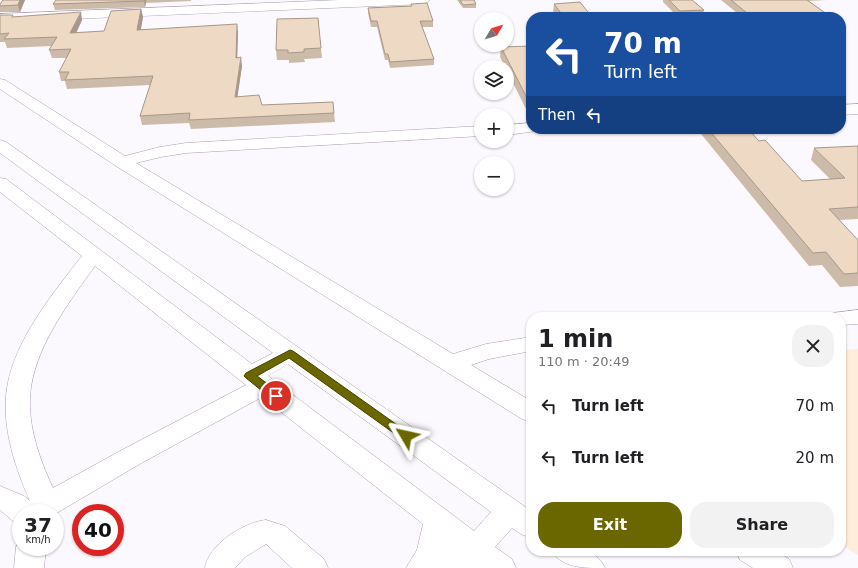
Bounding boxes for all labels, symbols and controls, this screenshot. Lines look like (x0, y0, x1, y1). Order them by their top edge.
north arrow (474, 12, 514, 52)
map controls (474, 12, 514, 196)
text: 70 m (604, 27, 682, 60)
icon: left (538, 28, 590, 80)
button: layers (474, 60, 514, 100)
text: Turn left (604, 61, 677, 82)
icon: left (583, 104, 605, 126)
text: Then (538, 106, 575, 124)
button: + (474, 108, 514, 148)
button: − (474, 156, 514, 196)
text: 1 min (538, 325, 613, 353)
button: close (792, 325, 834, 367)
text: 110 m · 20:49 (538, 354, 629, 369)
pin (259, 379, 293, 413)
icon: arrive (265, 385, 287, 407)
icon: left (538, 395, 560, 417)
text: Turn left (572, 397, 644, 415)
text: 70 m (796, 397, 834, 415)
position arrow (385, 415, 427, 457)
icon: left (538, 447, 560, 469)
text: Turn left (572, 449, 644, 467)
text: 20 m (796, 449, 834, 467)
button: Exit (538, 502, 682, 548)
button: Share (690, 502, 834, 548)
speed limit sign: 40 (72, 504, 124, 556)
text: 37 (24, 513, 52, 537)
text: km/h (25, 534, 51, 545)

